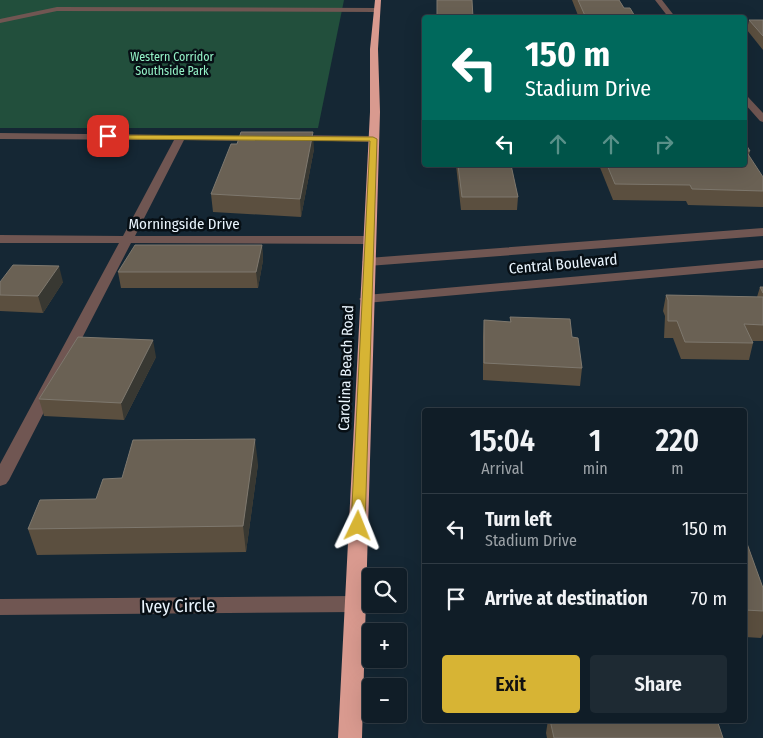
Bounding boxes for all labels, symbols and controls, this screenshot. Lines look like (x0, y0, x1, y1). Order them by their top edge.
text: 150 m (525, 33, 610, 75)
icon: left (442, 35, 507, 100)
park label: Western Corridor Southside Park (130, 50, 215, 78)
text: Stadium Drive (525, 75, 651, 102)
pin (87, 115, 129, 157)
icon: arrive (94, 122, 122, 150)
icon: left (491, 130, 519, 158)
icon: ahead (544, 130, 572, 158)
icon: ahead (597, 130, 625, 158)
icon: right (650, 130, 678, 158)
street label: Morningside Drive (128, 215, 240, 233)
street label: Central Boulevard (508, 250, 618, 278)
street label: Carolina Beach Road (335, 305, 357, 431)
text: 15:04 (470, 423, 535, 459)
text: 1 (589, 423, 601, 459)
text: 220 (655, 423, 699, 459)
text: Arrival (481, 459, 524, 478)
text: min (583, 459, 608, 478)
text: m (671, 459, 683, 478)
position arrow (331, 499, 383, 551)
text: Turn left (485, 508, 552, 531)
icon: left (442, 515, 470, 543)
text: 150 m (682, 517, 727, 540)
text: Stadium Drive (485, 531, 577, 550)
map controls (362, 568, 407, 723)
button: search (362, 568, 407, 613)
icon: arrive (442, 585, 470, 613)
text: Arrive at destination (485, 587, 648, 610)
text: 70 m (691, 587, 727, 610)
street label: Ivey Circle (141, 594, 216, 618)
button: + (362, 623, 407, 668)
button: Exit (442, 655, 580, 713)
button: Share (590, 655, 727, 713)
button: − (362, 678, 407, 723)

